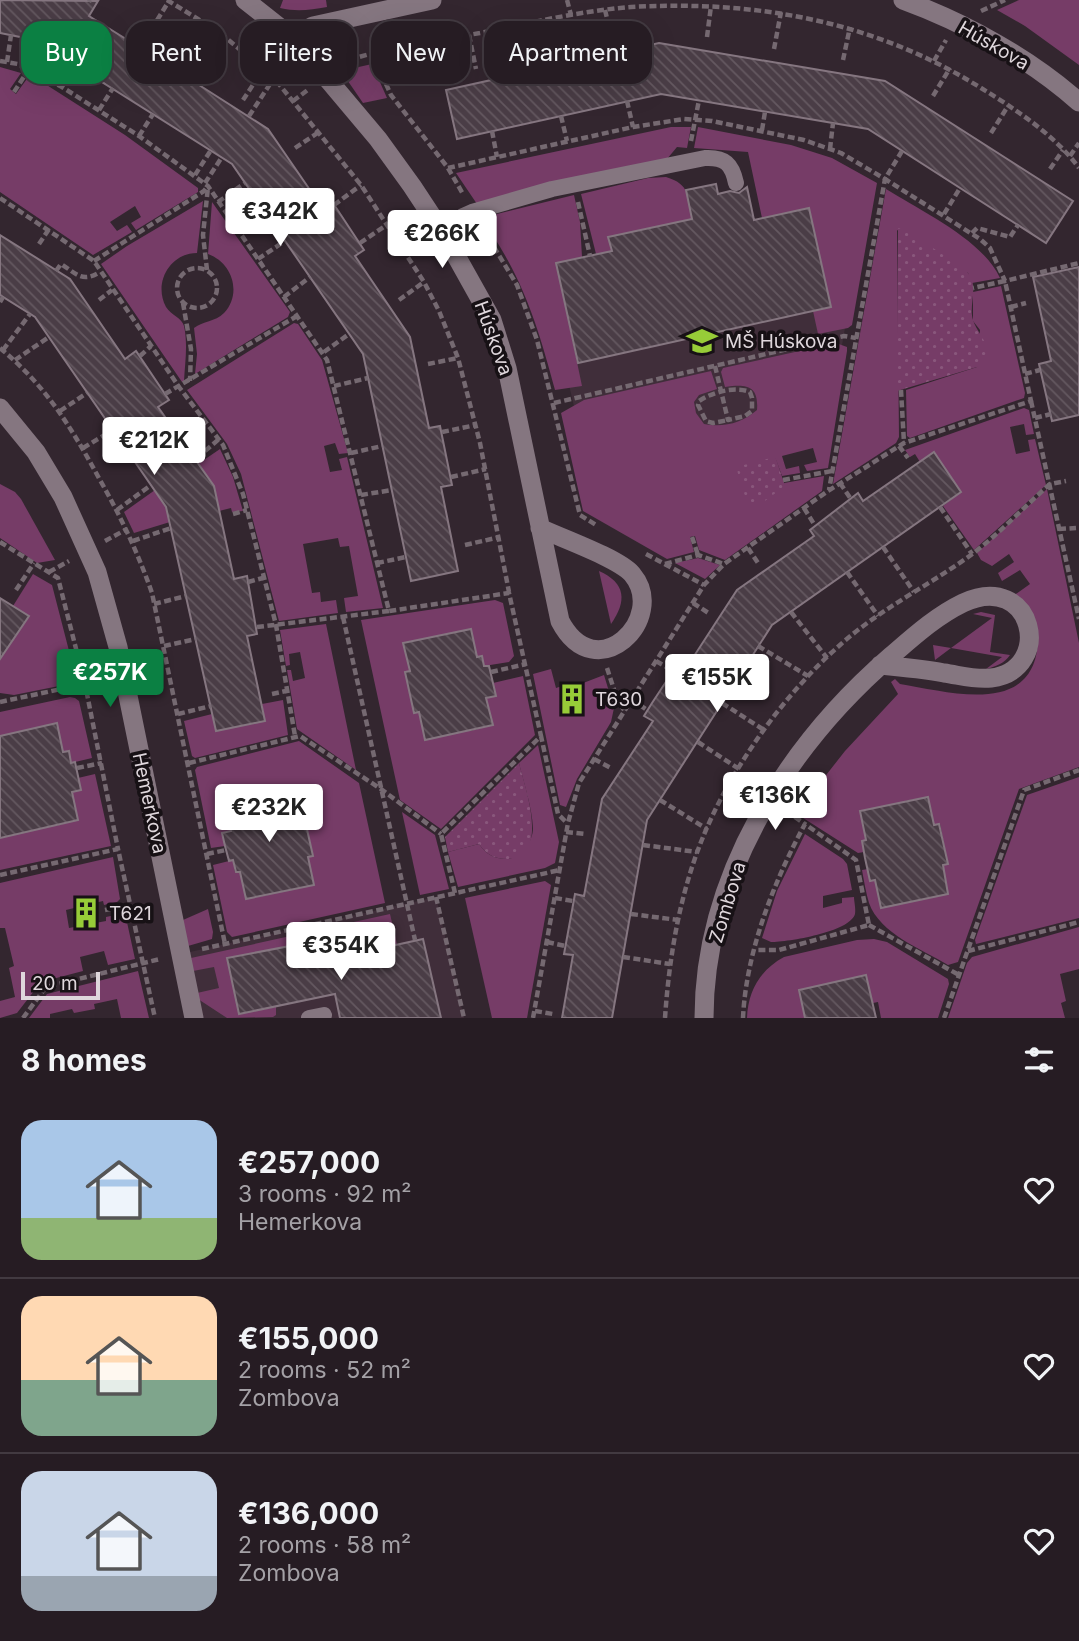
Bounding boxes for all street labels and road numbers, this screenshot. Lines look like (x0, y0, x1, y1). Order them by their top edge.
street label: Húskova (954, 16, 1033, 75)
street label: Húskova (469, 298, 518, 379)
street label: Hemerkova (128, 751, 171, 856)
street label: Zombova (704, 859, 751, 946)

